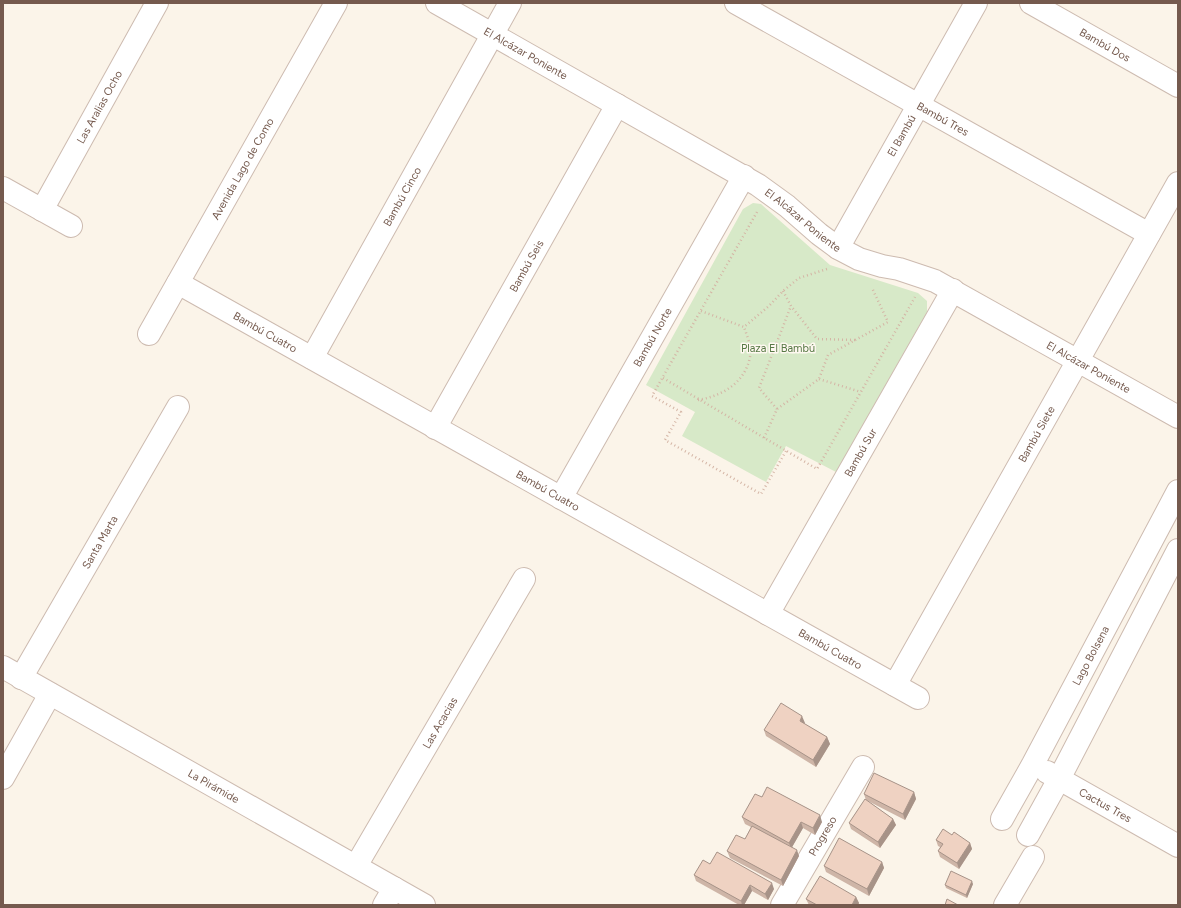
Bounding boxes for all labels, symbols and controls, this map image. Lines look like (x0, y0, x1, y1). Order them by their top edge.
street label: El Alcázar Poniente (482, 24, 570, 82)
street label: Bambú Dos (1077, 25, 1133, 64)
street label: Las Aralias Ocho (74, 68, 125, 146)
street label: Bambú Tres (915, 99, 971, 138)
street label: El Bambú (884, 112, 918, 159)
street label: Avenida Lago de Como (209, 115, 276, 222)
street label: Bambú Cinco (380, 164, 424, 228)
street label: El Alcázar Poniente (762, 186, 844, 255)
street label: Bambú Seis (507, 238, 546, 294)
street label: Bambú Norte (630, 305, 674, 369)
street label: Bambú Cuatro (231, 309, 299, 355)
street label: El Alcázar Poniente (1044, 338, 1133, 396)
park label: Plaza El Bambú (741, 342, 815, 355)
street label: Bambú Siete (1015, 404, 1057, 465)
street label: Bambú Sur (841, 426, 879, 479)
street label: Bambú Cuatro (514, 467, 582, 513)
street label: Santa Marta (79, 513, 120, 571)
street label: Lago Bolsena (1070, 624, 1112, 687)
street label: Bambú Cuatro (796, 626, 865, 672)
street label: Las Acacias (420, 695, 460, 751)
street label: La Pirámide (186, 766, 242, 806)
street label: Cactus Tres (1077, 785, 1134, 825)
street label: Progreso (806, 814, 839, 858)

